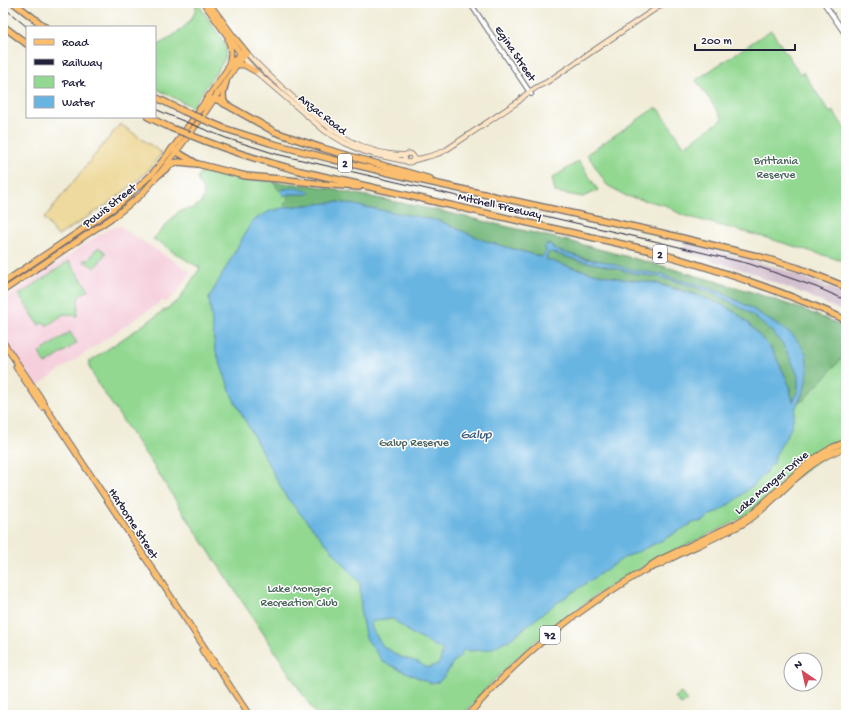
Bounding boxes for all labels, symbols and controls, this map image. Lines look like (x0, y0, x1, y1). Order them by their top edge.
street label: Egina Street (491, 24, 539, 86)
legend (26, 26, 156, 118)
scale bar (695, 26, 795, 52)
text: 200 m (701, 35, 732, 49)
text: Road (62, 37, 89, 51)
text: Railway (62, 57, 102, 71)
text: Park (61, 77, 87, 91)
street label: Anzac Road (295, 92, 350, 139)
text: Water (62, 97, 96, 111)
road number: 2 (338, 154, 352, 172)
park label: Brittania Reserve (753, 155, 799, 183)
street label: Powis Street (80, 181, 141, 232)
street label: Mitchell Freeway (456, 191, 543, 223)
road number: 2 (653, 245, 667, 263)
water label: Galup (461, 428, 493, 443)
park label: Galup Reserve (379, 437, 450, 451)
street label: Lake Monger Drive (733, 448, 813, 518)
street label: Harborne Street (104, 486, 161, 563)
park label: Lake Monger Recreation Club (260, 583, 338, 611)
road number: 72 (540, 626, 560, 644)
north arrow (783, 652, 823, 692)
text: N (792, 658, 805, 672)

